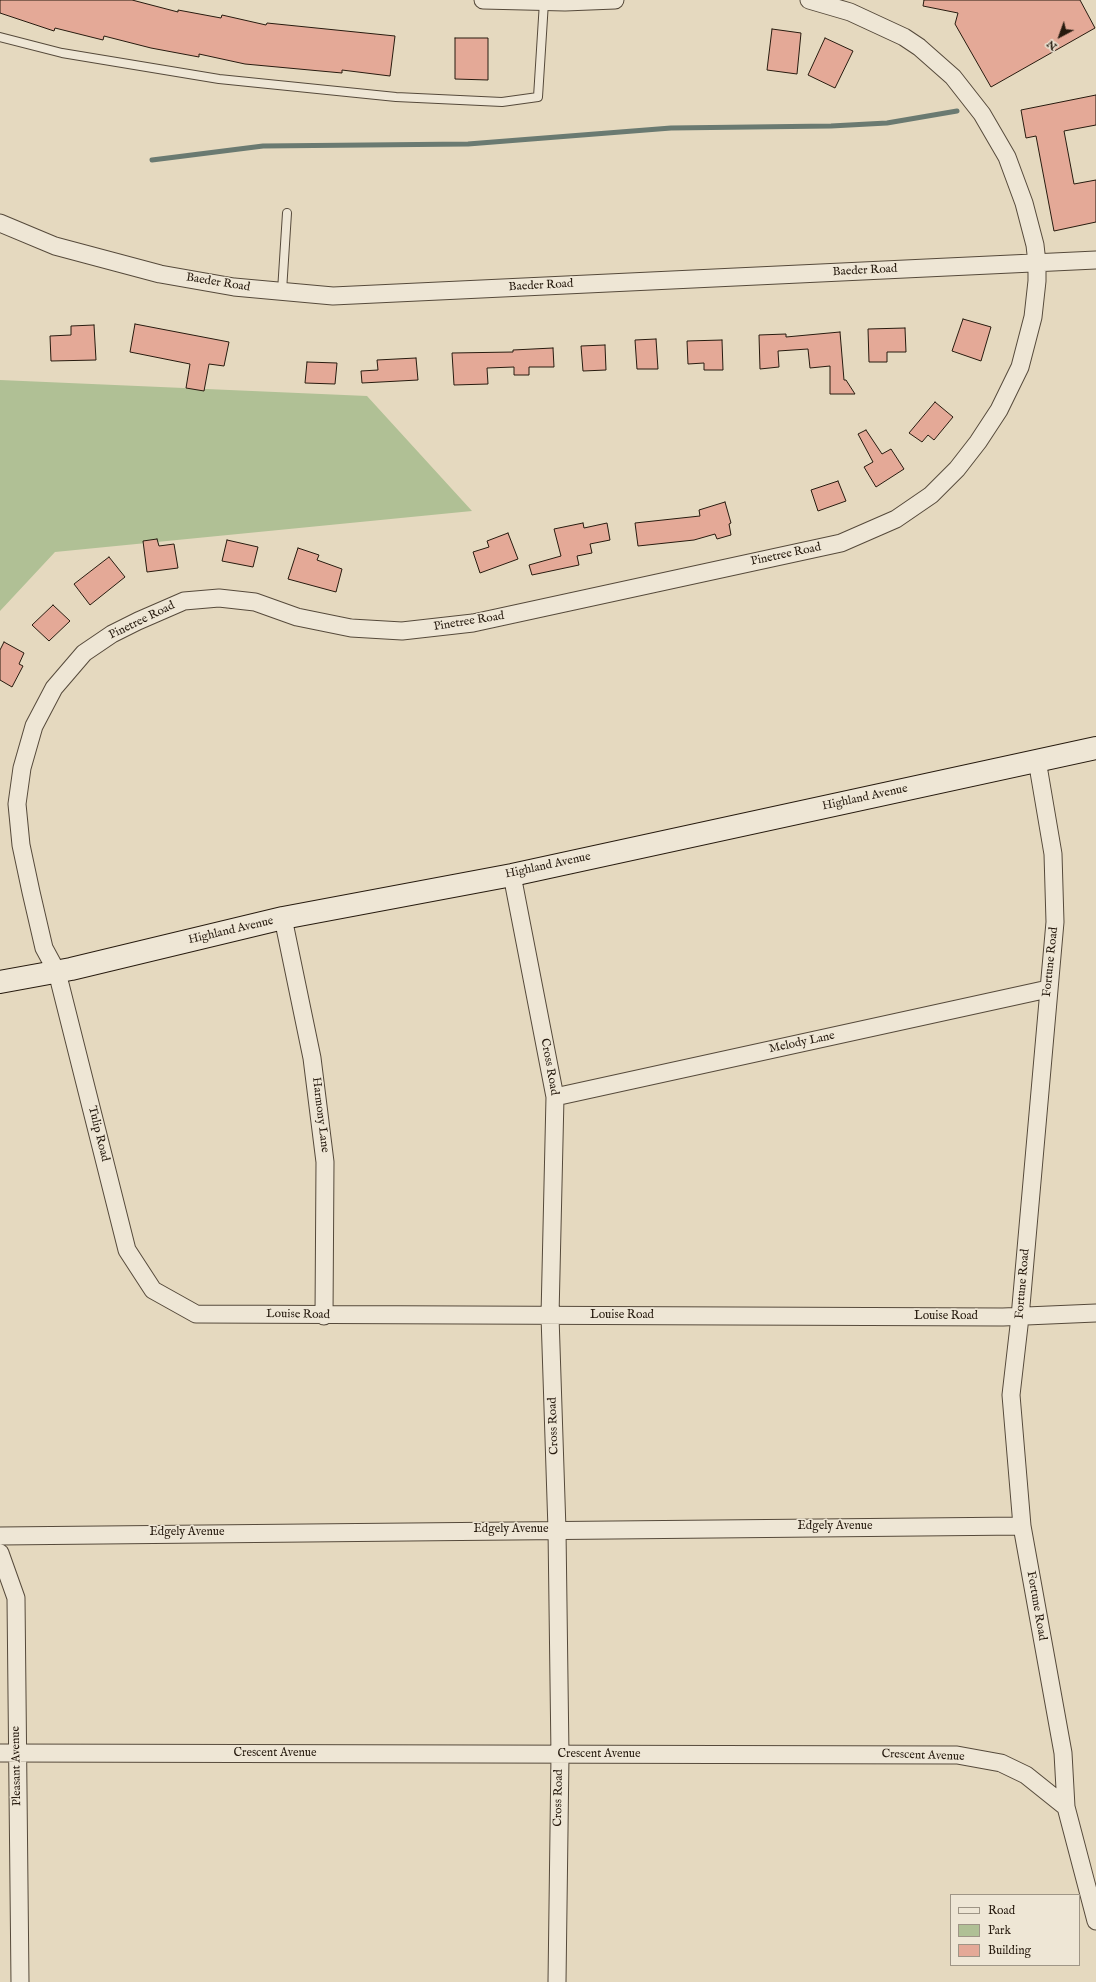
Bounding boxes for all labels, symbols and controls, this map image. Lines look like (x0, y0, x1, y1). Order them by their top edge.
north arrow (1040, 16, 1080, 56)
text: N (1044, 37, 1060, 53)
street label: Baeder Road (832, 262, 898, 280)
street label: Baeder Road (185, 271, 251, 295)
street label: Baeder Road (508, 277, 574, 295)
street label: Pinetree Road (750, 541, 822, 569)
street label: Pinetree Road (107, 599, 177, 643)
street label: Pinetree Road (433, 609, 505, 635)
street label: Highland Avenue (821, 782, 909, 814)
street label: Highland Avenue (504, 850, 592, 882)
street label: Highland Avenue (187, 914, 275, 948)
street label: Fortune Road (1040, 926, 1062, 998)
street label: Melody Lane (768, 1029, 836, 1057)
street label: Cross Road (537, 1037, 561, 1097)
street label: Harmony Lane (308, 1076, 332, 1154)
street label: Tulip Road (84, 1105, 112, 1163)
street label: Fortune Road (1013, 1248, 1033, 1320)
street label: Louise Road (266, 1307, 330, 1323)
street label: Louise Road (590, 1309, 654, 1323)
street label: Louise Road (914, 1310, 978, 1324)
street label: Cross Road (546, 1397, 562, 1455)
street label: Edgely Avenue (797, 1520, 873, 1534)
street label: Edgely Avenue (473, 1523, 549, 1537)
street label: Edgely Avenue (149, 1526, 225, 1540)
street label: Fortune Road (1023, 1570, 1049, 1642)
street label: Pleasant Avenue (9, 1726, 25, 1806)
street label: Crescent Avenue (233, 1747, 317, 1761)
street label: Crescent Avenue (881, 1747, 965, 1765)
street label: Crescent Avenue (557, 1748, 641, 1762)
street label: Cross Road (551, 1769, 567, 1827)
legend (950, 1894, 1080, 1966)
text: Road (988, 1903, 1015, 1918)
text: Park (988, 1923, 1011, 1938)
text: Building (988, 1943, 1031, 1958)

